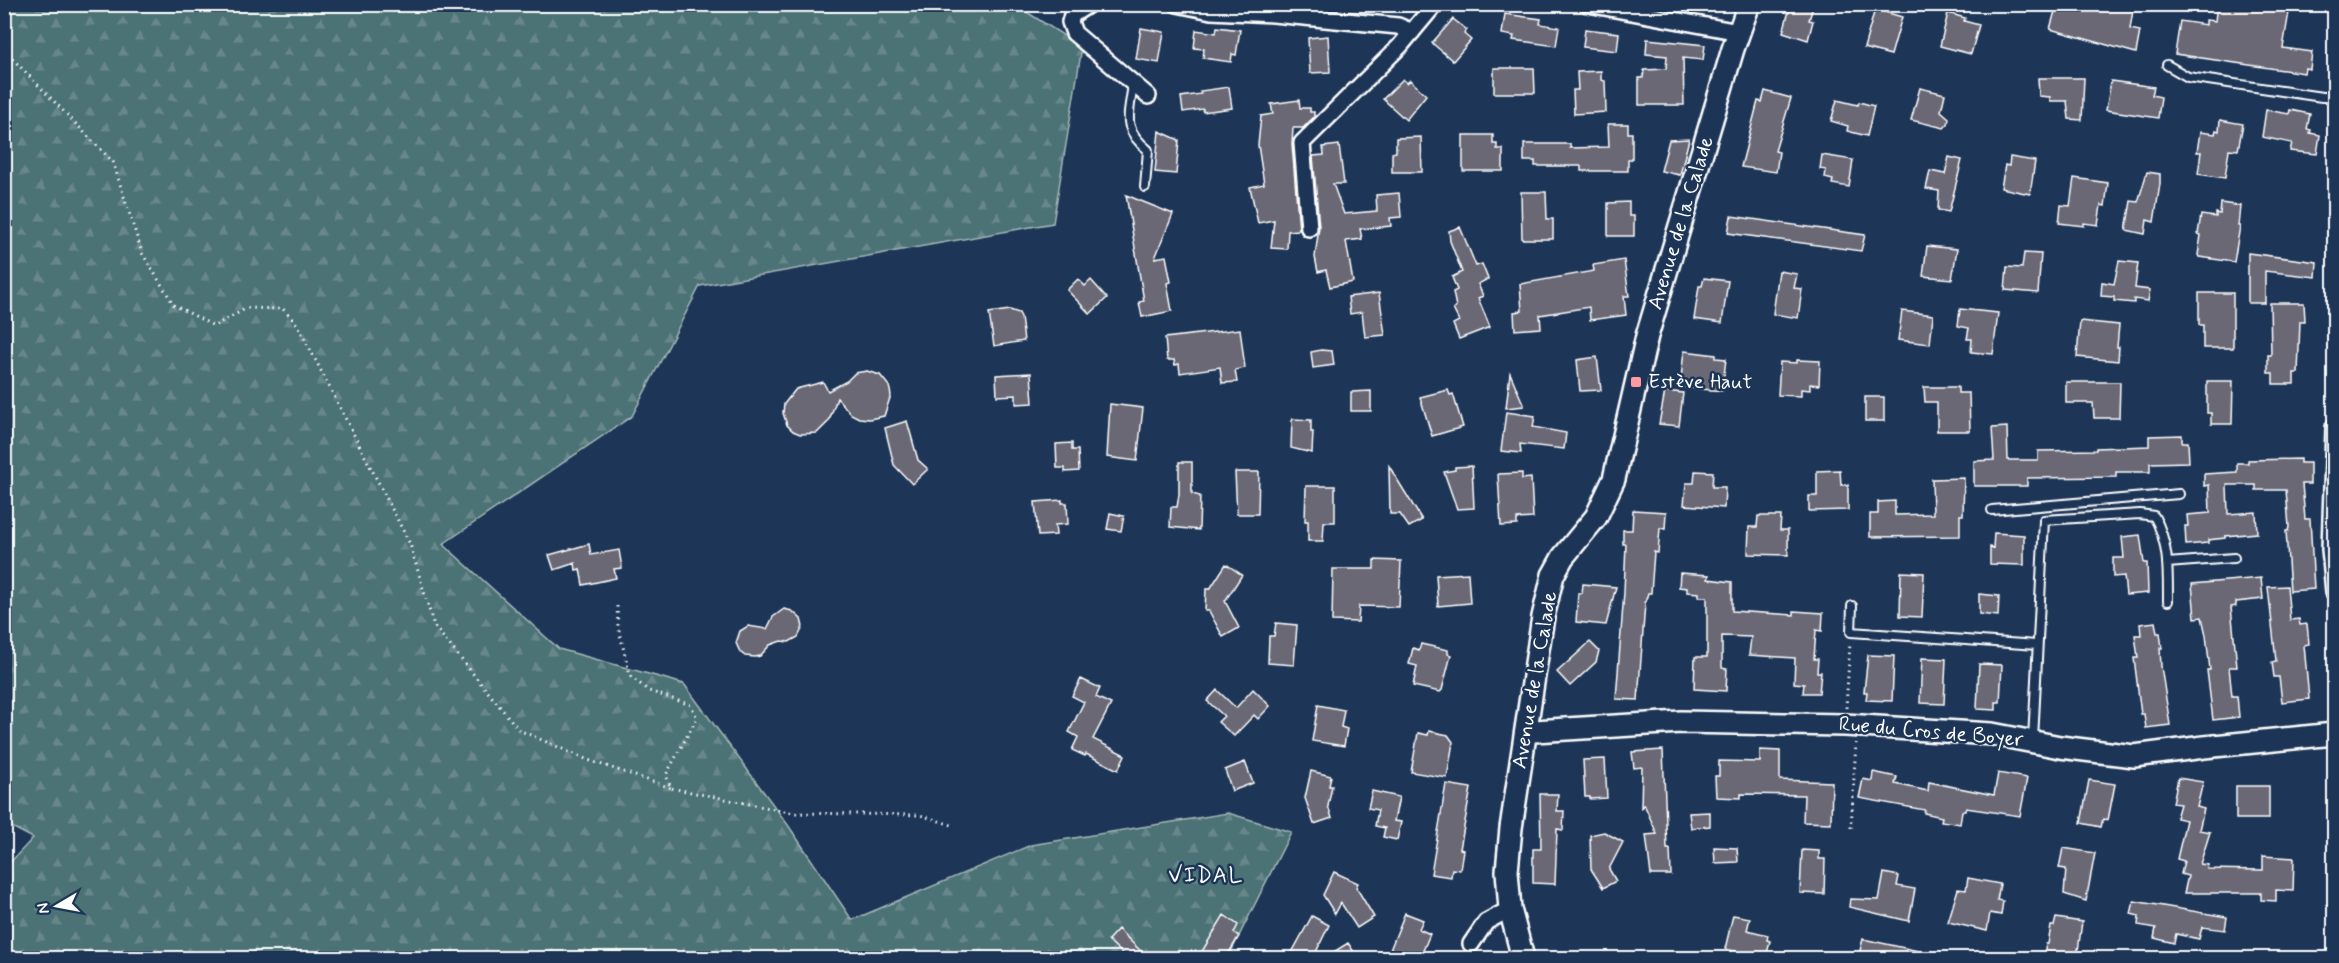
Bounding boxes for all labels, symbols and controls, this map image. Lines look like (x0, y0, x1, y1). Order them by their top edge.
street label: Avenue de la Calade (1641, 133, 1721, 313)
place label: Estève Haut (1648, 368, 1753, 396)
marker: Estève Haut (1629, 375, 1643, 389)
street label: Avenue de la Calade (1506, 589, 1564, 771)
street label: Rue du Cros de Boyer (1838, 710, 2025, 754)
district label: VIDAL (1168, 862, 1244, 890)
north arrow (27, 876, 87, 936)
text: N (32, 901, 55, 915)

